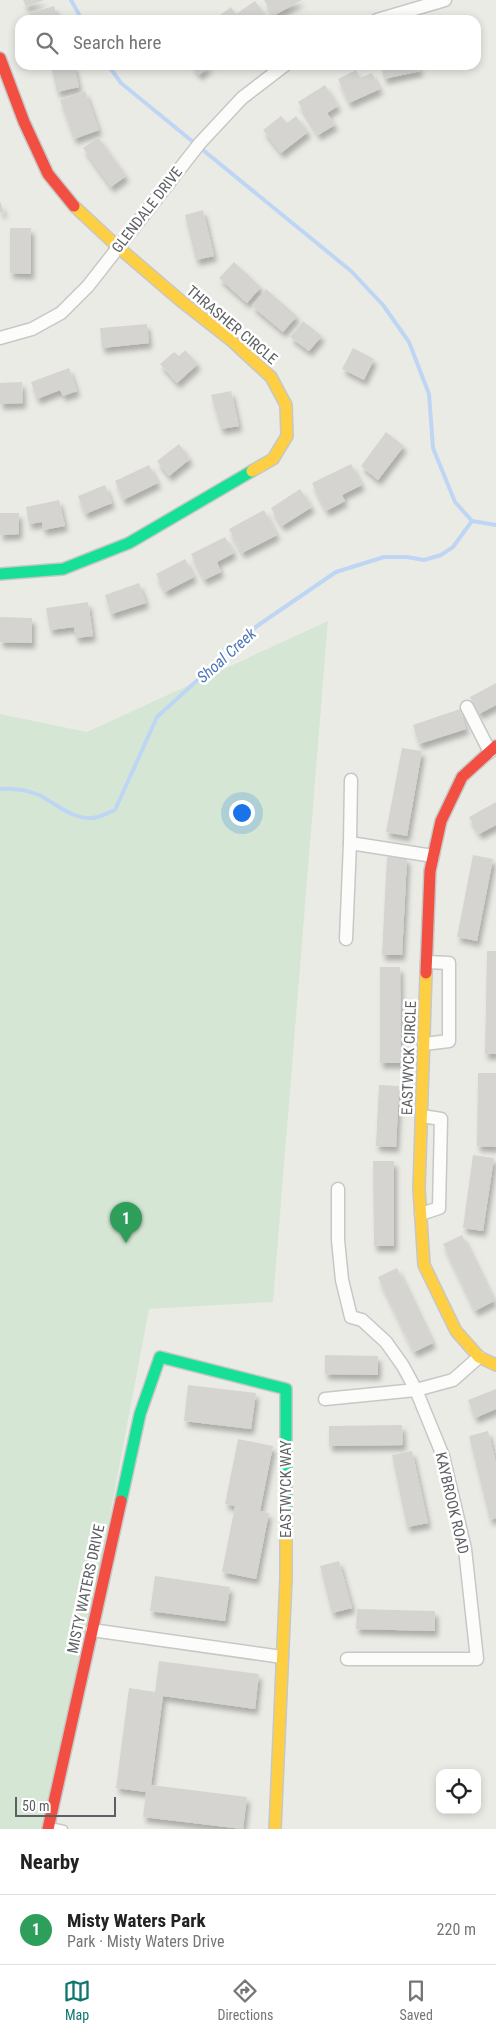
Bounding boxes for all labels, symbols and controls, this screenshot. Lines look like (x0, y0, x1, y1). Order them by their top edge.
search box (15, 15, 481, 70)
icon: search (33, 29, 61, 57)
text: Search here (73, 31, 161, 54)
street label: GLENDALE DRIVE (108, 163, 186, 257)
street label: THRASHER CIRCLE (183, 282, 281, 368)
water label: Shoal Creek (193, 623, 261, 687)
your location (229, 800, 255, 826)
street label: EASTWYCK CIRCLE (398, 1001, 420, 1115)
pin: 1 (110, 1202, 142, 1243)
street label: EASTWYCK WAY (277, 1440, 295, 1538)
street label: KAYBROOK ROAD (432, 1450, 472, 1556)
street label: MISTY WATERS DRIVE (64, 1523, 108, 1655)
map controls (436, 1769, 481, 1814)
button: locate (436, 1769, 481, 1814)
scale bar (15, 1794, 116, 1817)
text: 50 m (22, 1798, 50, 1814)
text: Nearby (20, 1850, 79, 1874)
text: Misty Waters Park (67, 1909, 206, 1932)
text: 1 (32, 1920, 40, 1939)
text: 220 m (437, 1920, 476, 1939)
text: Park · Misty Waters Drive (67, 1932, 225, 1951)
tab: Map (63, 1977, 91, 2023)
tab: Directions (217, 1977, 273, 2023)
tab: Saved (400, 1977, 433, 2023)

